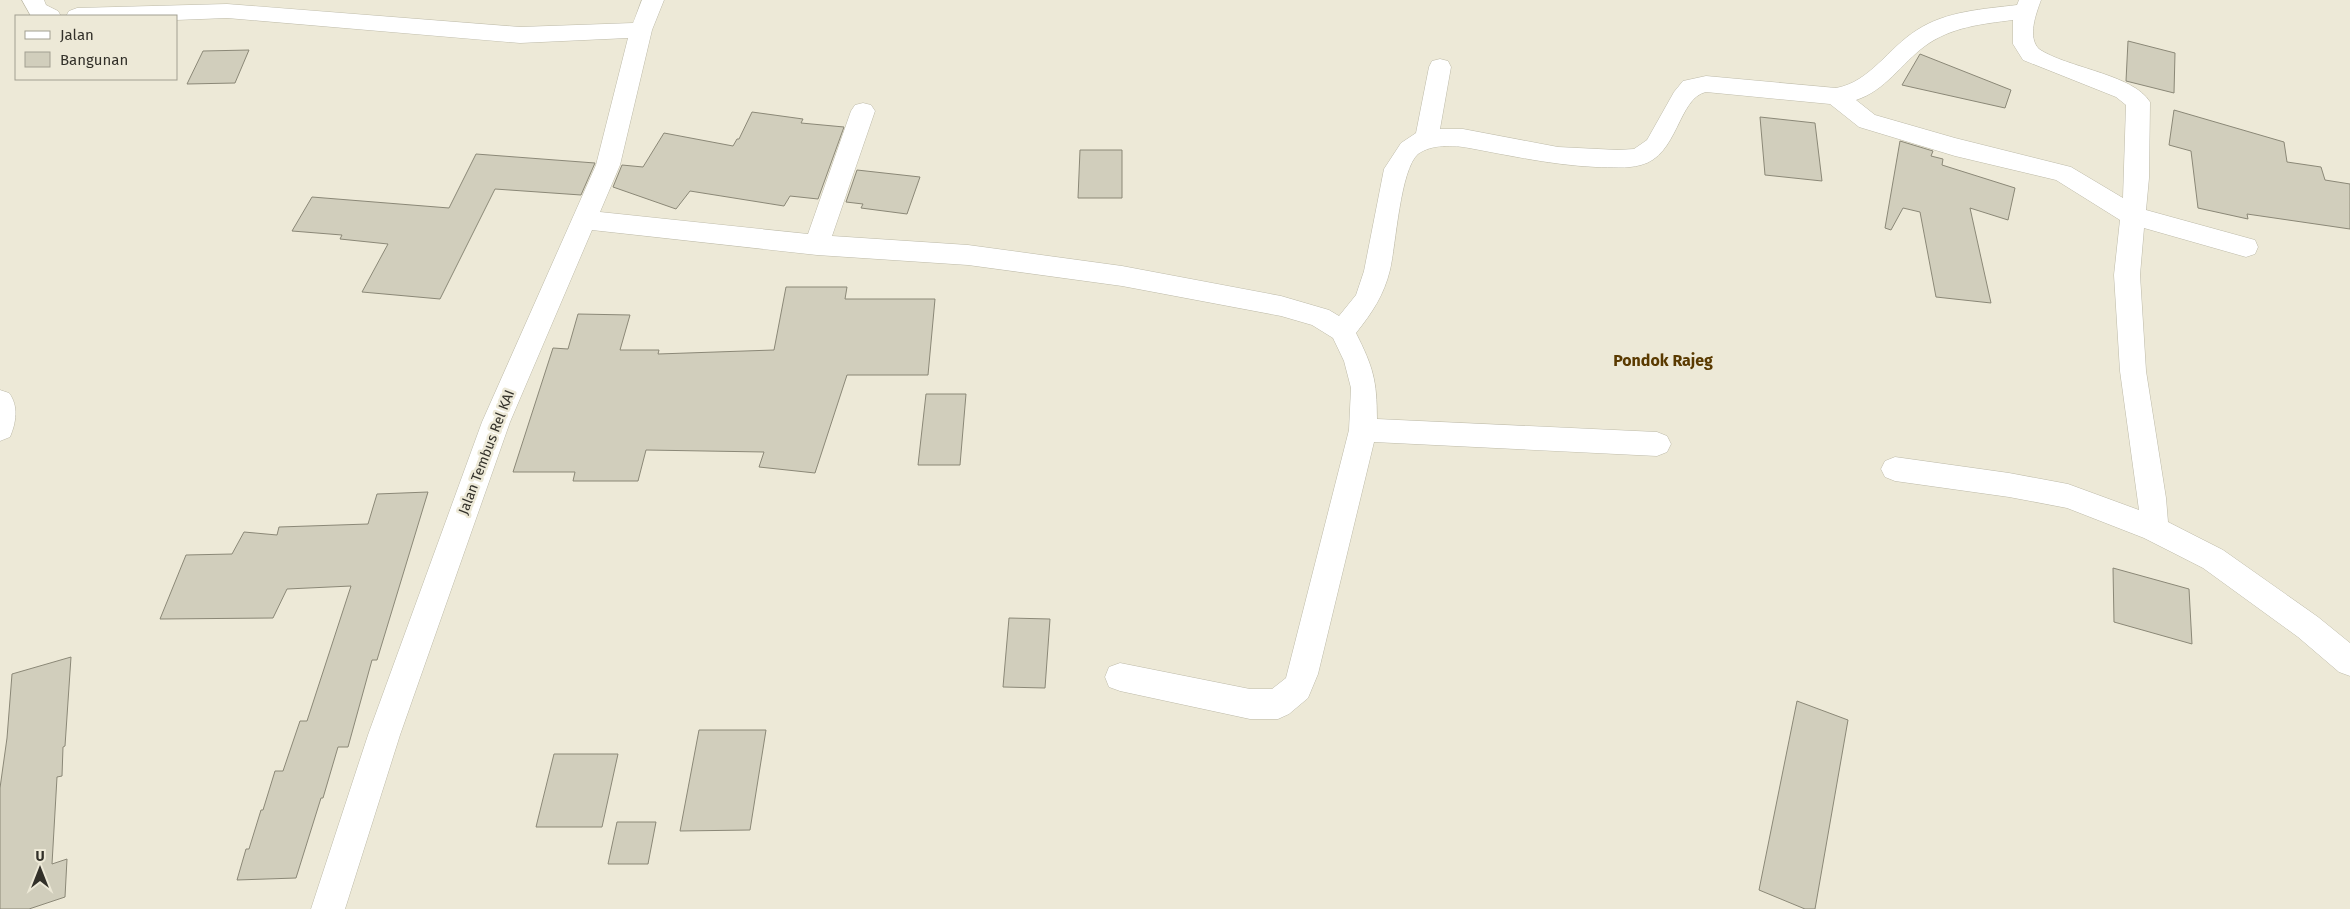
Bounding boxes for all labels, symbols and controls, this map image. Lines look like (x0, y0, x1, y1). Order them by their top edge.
legend (15, 15, 178, 80)
text: Jalan (60, 26, 94, 44)
text: Bangunan (60, 51, 128, 69)
district label: Pondok Rajeg (1613, 351, 1713, 370)
street label: Jalan Tembus Rel KAI (455, 387, 518, 517)
north arrow (15, 844, 65, 894)
text: U (35, 848, 45, 865)

